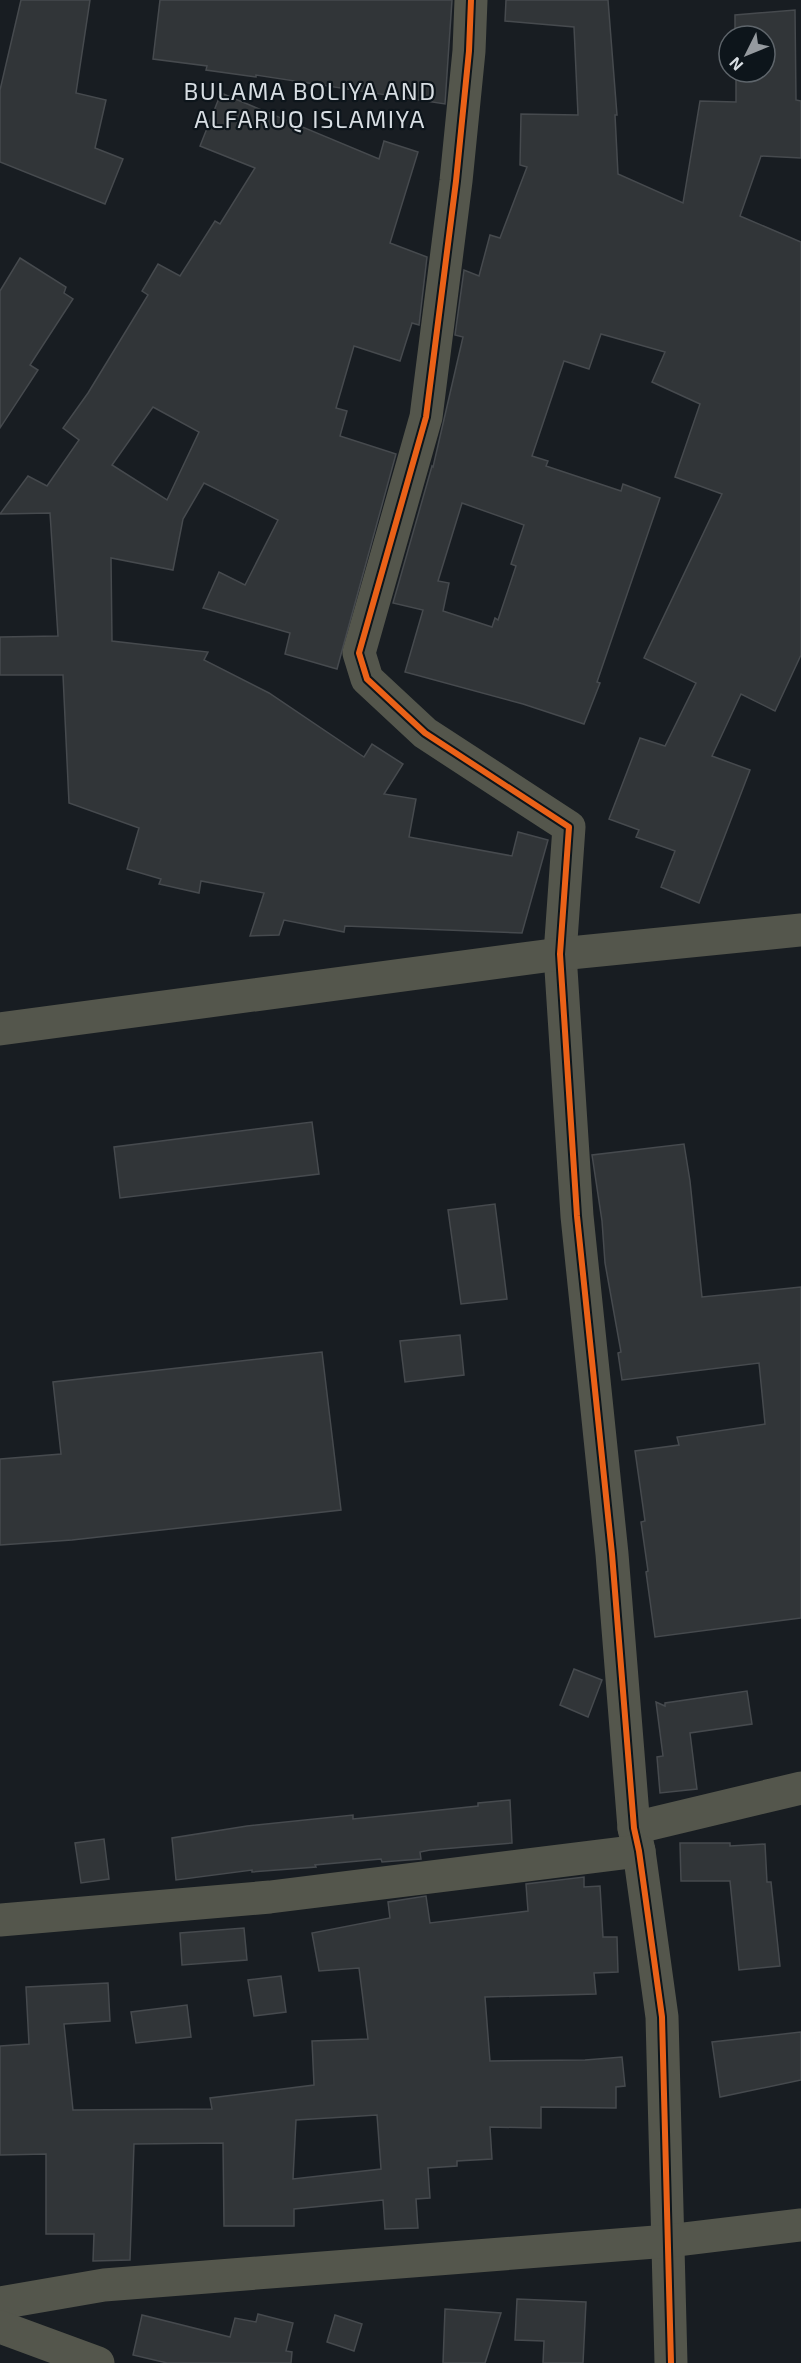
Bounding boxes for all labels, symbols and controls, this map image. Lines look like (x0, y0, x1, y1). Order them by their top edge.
north arrow (717, 24, 777, 84)
text: N (725, 54, 747, 75)
district label: BULAMA BOLIYA AND ALFARUQ ISLAMIYA (183, 76, 437, 133)

